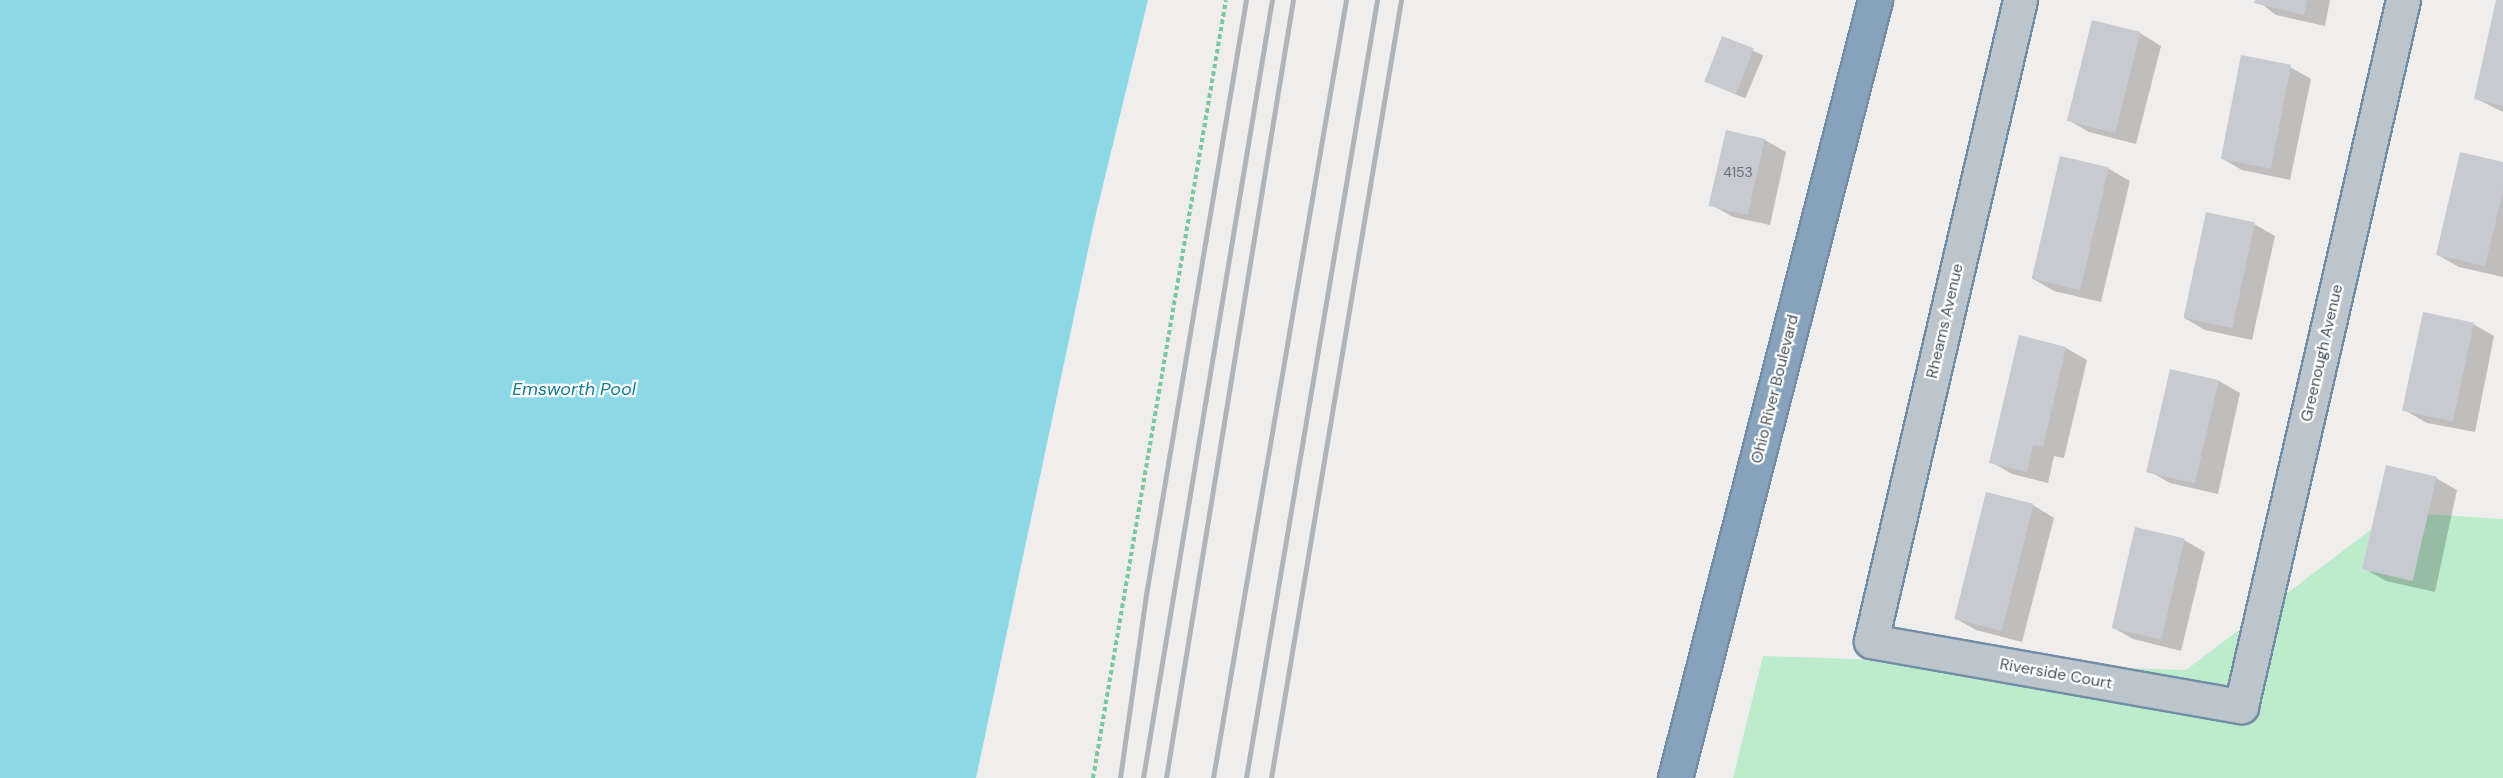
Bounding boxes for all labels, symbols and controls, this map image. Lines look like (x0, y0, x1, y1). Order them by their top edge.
house number: 4153 (1723, 164, 1753, 180)
street label: Rheams Avenue (1922, 262, 1968, 380)
street label: Greenough Avenue (2297, 282, 2347, 424)
street label: Ohio River Boulevard (1747, 313, 1803, 465)
water label: Emsworth Pool (512, 378, 636, 400)
street label: Riverside Court (1998, 655, 2114, 693)

